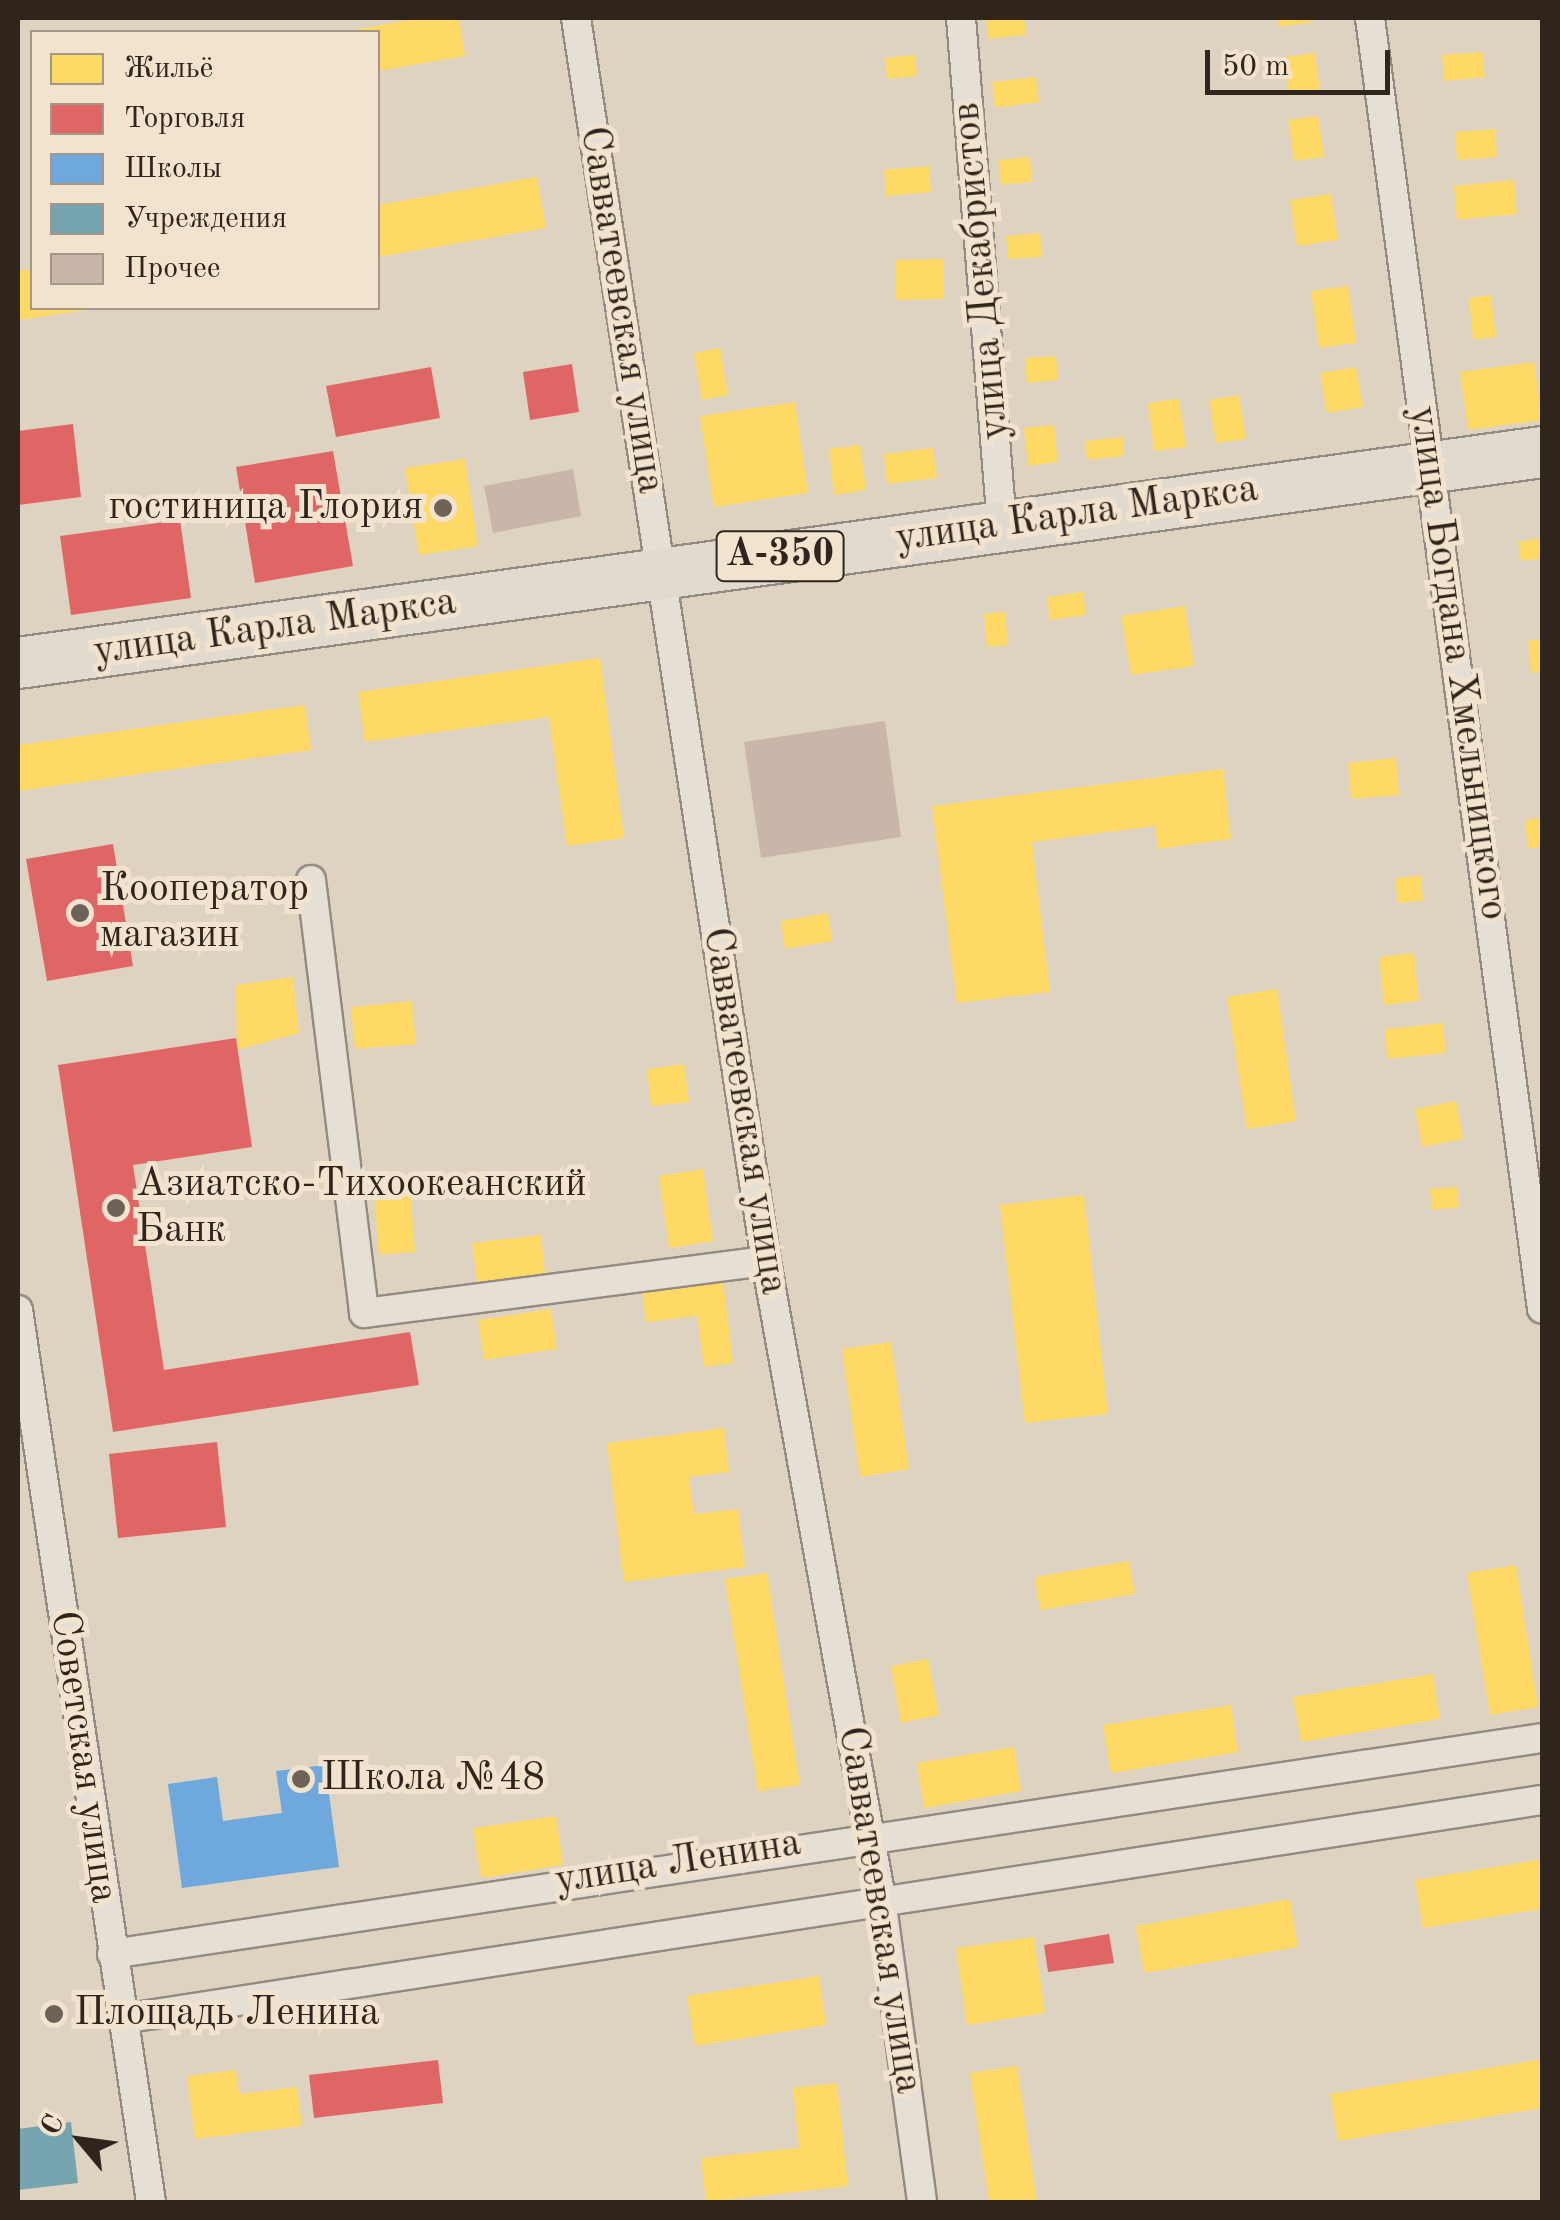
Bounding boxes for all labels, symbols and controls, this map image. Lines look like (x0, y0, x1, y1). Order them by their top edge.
legend (30, 30, 380, 310)
scale bar (1210, 30, 1395, 92)
text: 50 m (1222, 52, 1289, 82)
text: Жильё (124, 54, 213, 84)
street label: улица Декабристов (943, 100, 1021, 442)
text: Торговля (124, 104, 245, 134)
street label: Савватеевская улица (568, 123, 674, 497)
text: Школы (124, 154, 222, 184)
text: Учреждения (124, 204, 287, 234)
text: Прочее (124, 254, 221, 284)
street label: улица Богдана Хмельницкого (1397, 403, 1517, 923)
street label: улица Карла Маркса (893, 466, 1261, 564)
place label: гостиница Глория (108, 484, 423, 532)
marker: гостиница Глория (432, 497, 454, 519)
road number: А-350 (715, 523, 845, 589)
street label: улица Карла Маркса (91, 579, 459, 677)
place label: Кооператор магазин (100, 866, 309, 960)
marker: Кооператор магазин (69, 902, 91, 924)
street label: Савватеевская улица (691, 924, 797, 1298)
place label: Азиатско-Тихоокеанский Банк (136, 1161, 587, 1255)
marker: Азиатско-Тихоокеанский Банк (105, 1197, 127, 1219)
street label: Советская улица (39, 1608, 127, 1906)
street label: Савватеевская улица (826, 1723, 932, 2097)
place label: Школа №48 (321, 1755, 545, 1803)
marker: Школа №48 (290, 1768, 312, 1790)
street label: улица Ленина (552, 1820, 804, 1906)
place label: Площадь Ленина (74, 1990, 380, 2038)
marker: Площадь Ленина (43, 2003, 65, 2025)
north arrow (30, 2090, 130, 2190)
text: С (37, 2111, 70, 2140)

